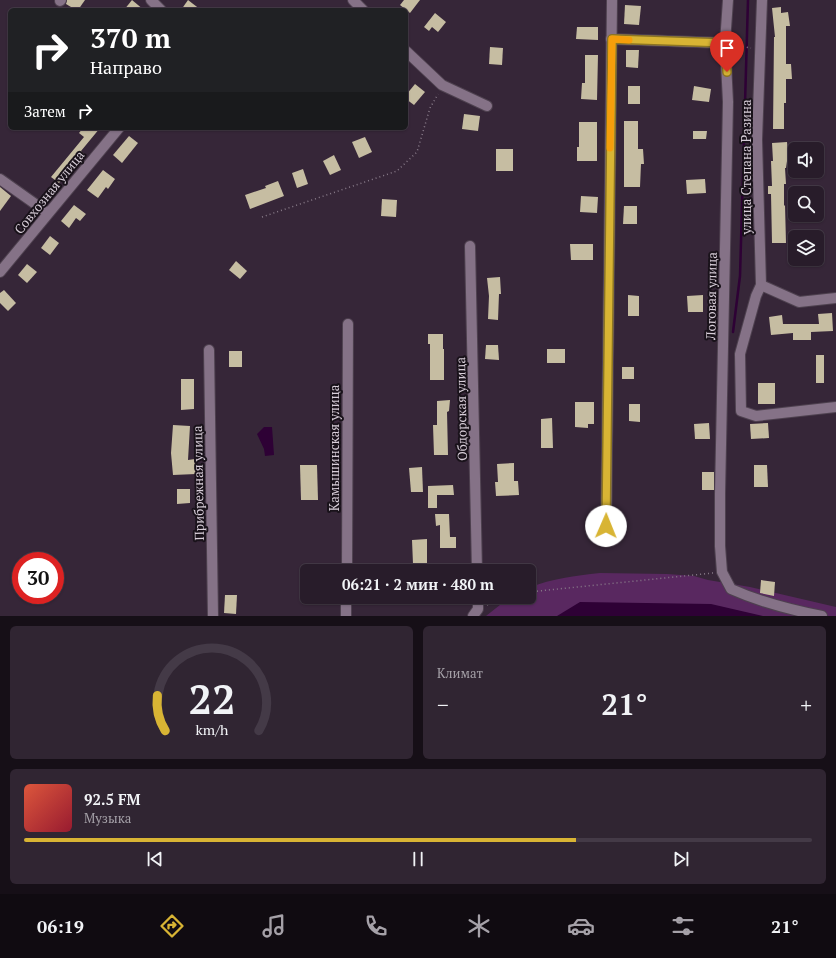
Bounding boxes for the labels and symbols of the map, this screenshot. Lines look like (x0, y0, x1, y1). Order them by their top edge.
pin (710, 31, 744, 72)
street label: улица Степана Разина (737, 99, 755, 236)
street label: Совхозная улица (10, 146, 89, 237)
street label: Логовая улица (701, 252, 721, 341)
street label: Обдорская улица (451, 356, 471, 461)
street label: Камышинская улица (325, 384, 343, 511)
street label: Прибрежная улица (188, 425, 208, 541)
position arrow (585, 505, 627, 547)
speed limit sign: 30 (12, 552, 64, 604)

